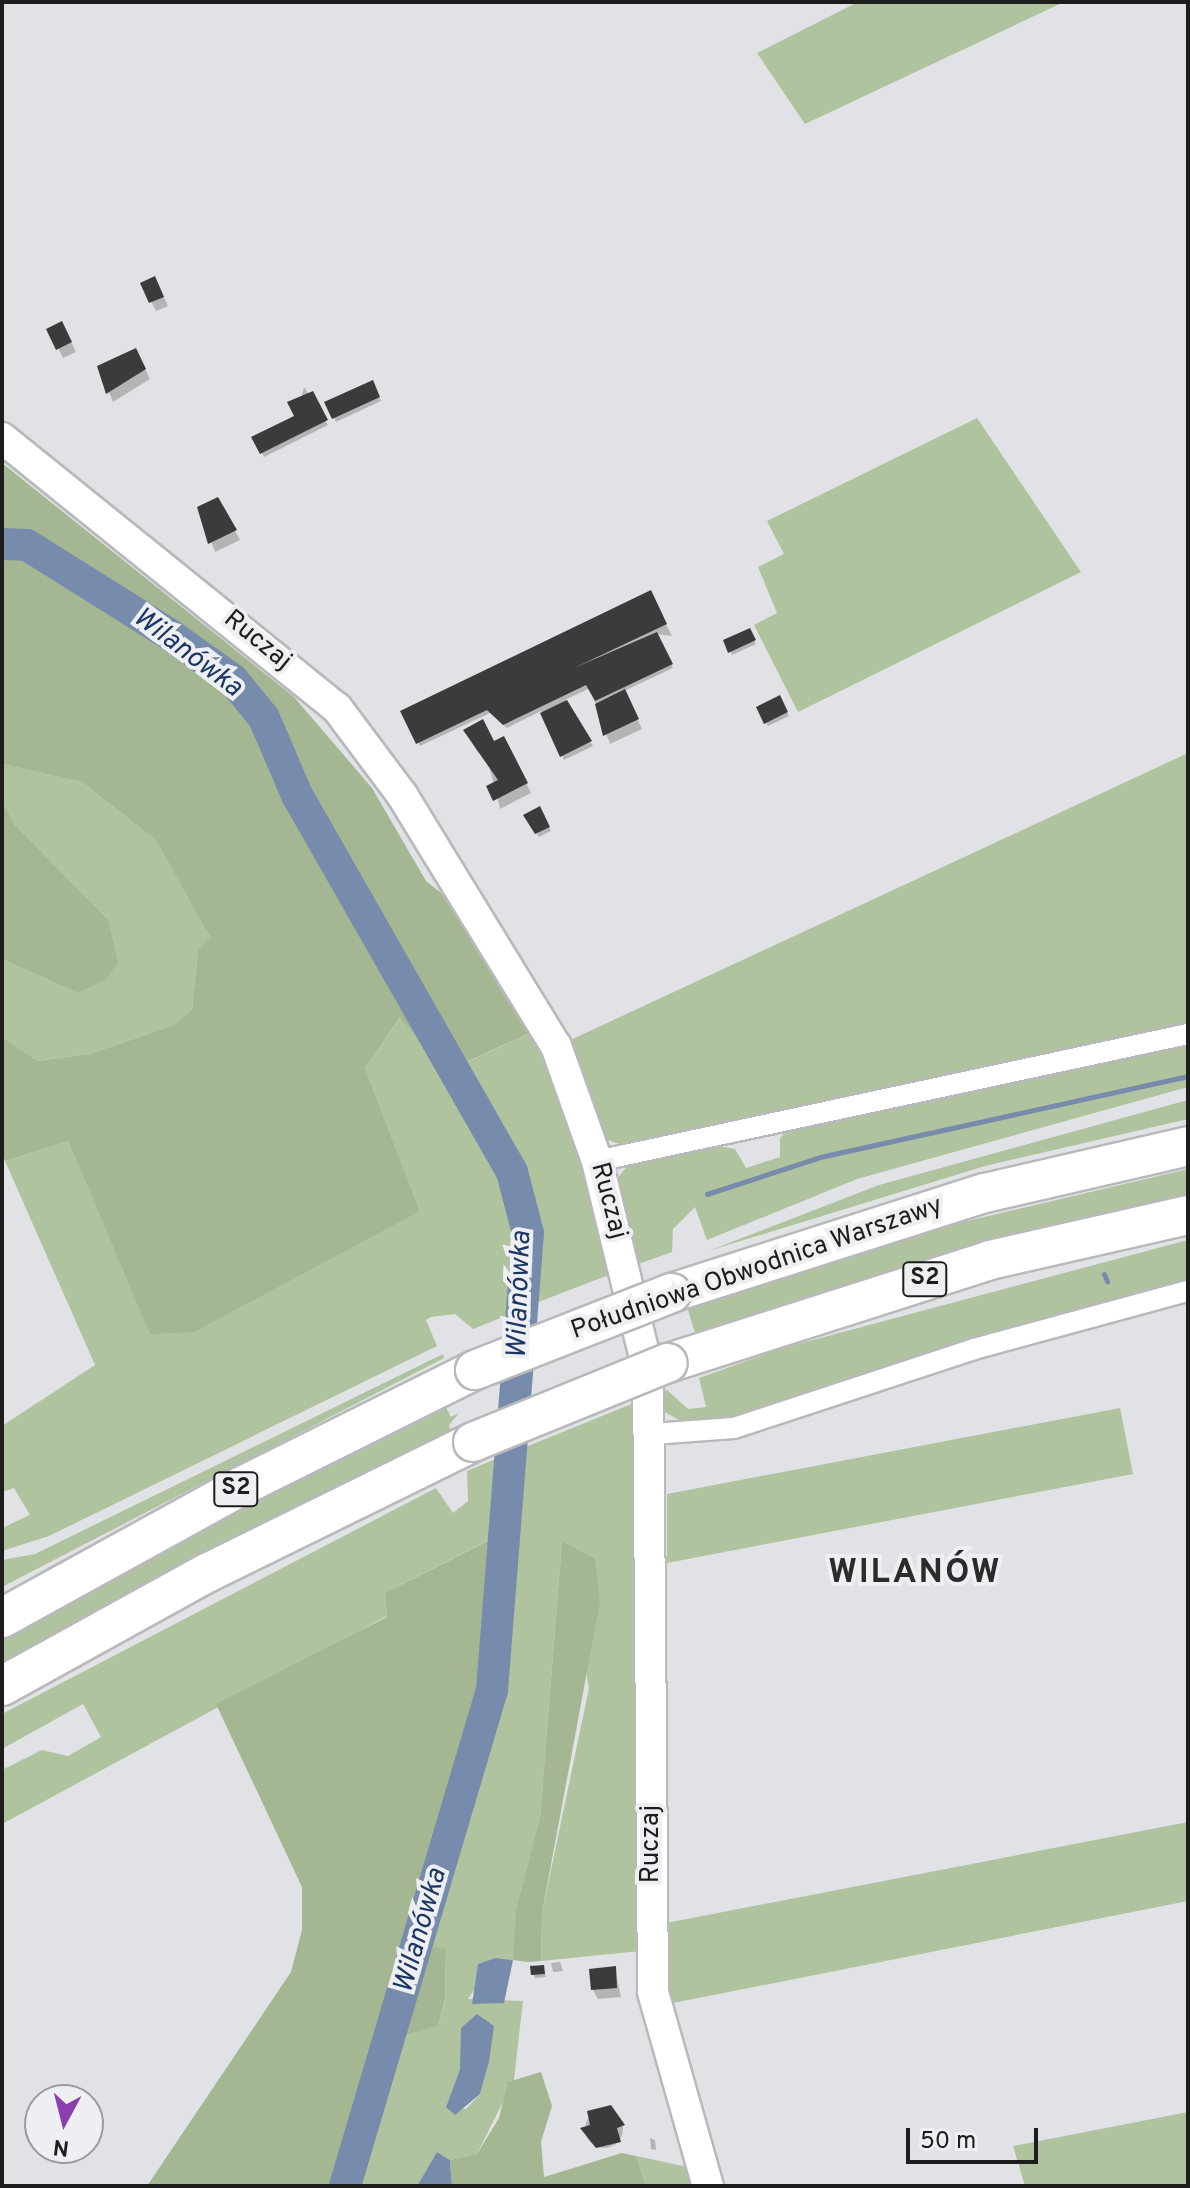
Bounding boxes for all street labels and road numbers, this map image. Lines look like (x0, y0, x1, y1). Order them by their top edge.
street label: Ruczaj (217, 604, 297, 678)
street label: Ruczaj (583, 1159, 633, 1243)
street label: Południowa Obwodnica Warszawy (567, 1191, 947, 1347)
road number: S2 (901, 1259, 949, 1299)
road number: S2 (212, 1469, 260, 1509)
street label: Ruczaj (636, 1805, 668, 1883)

